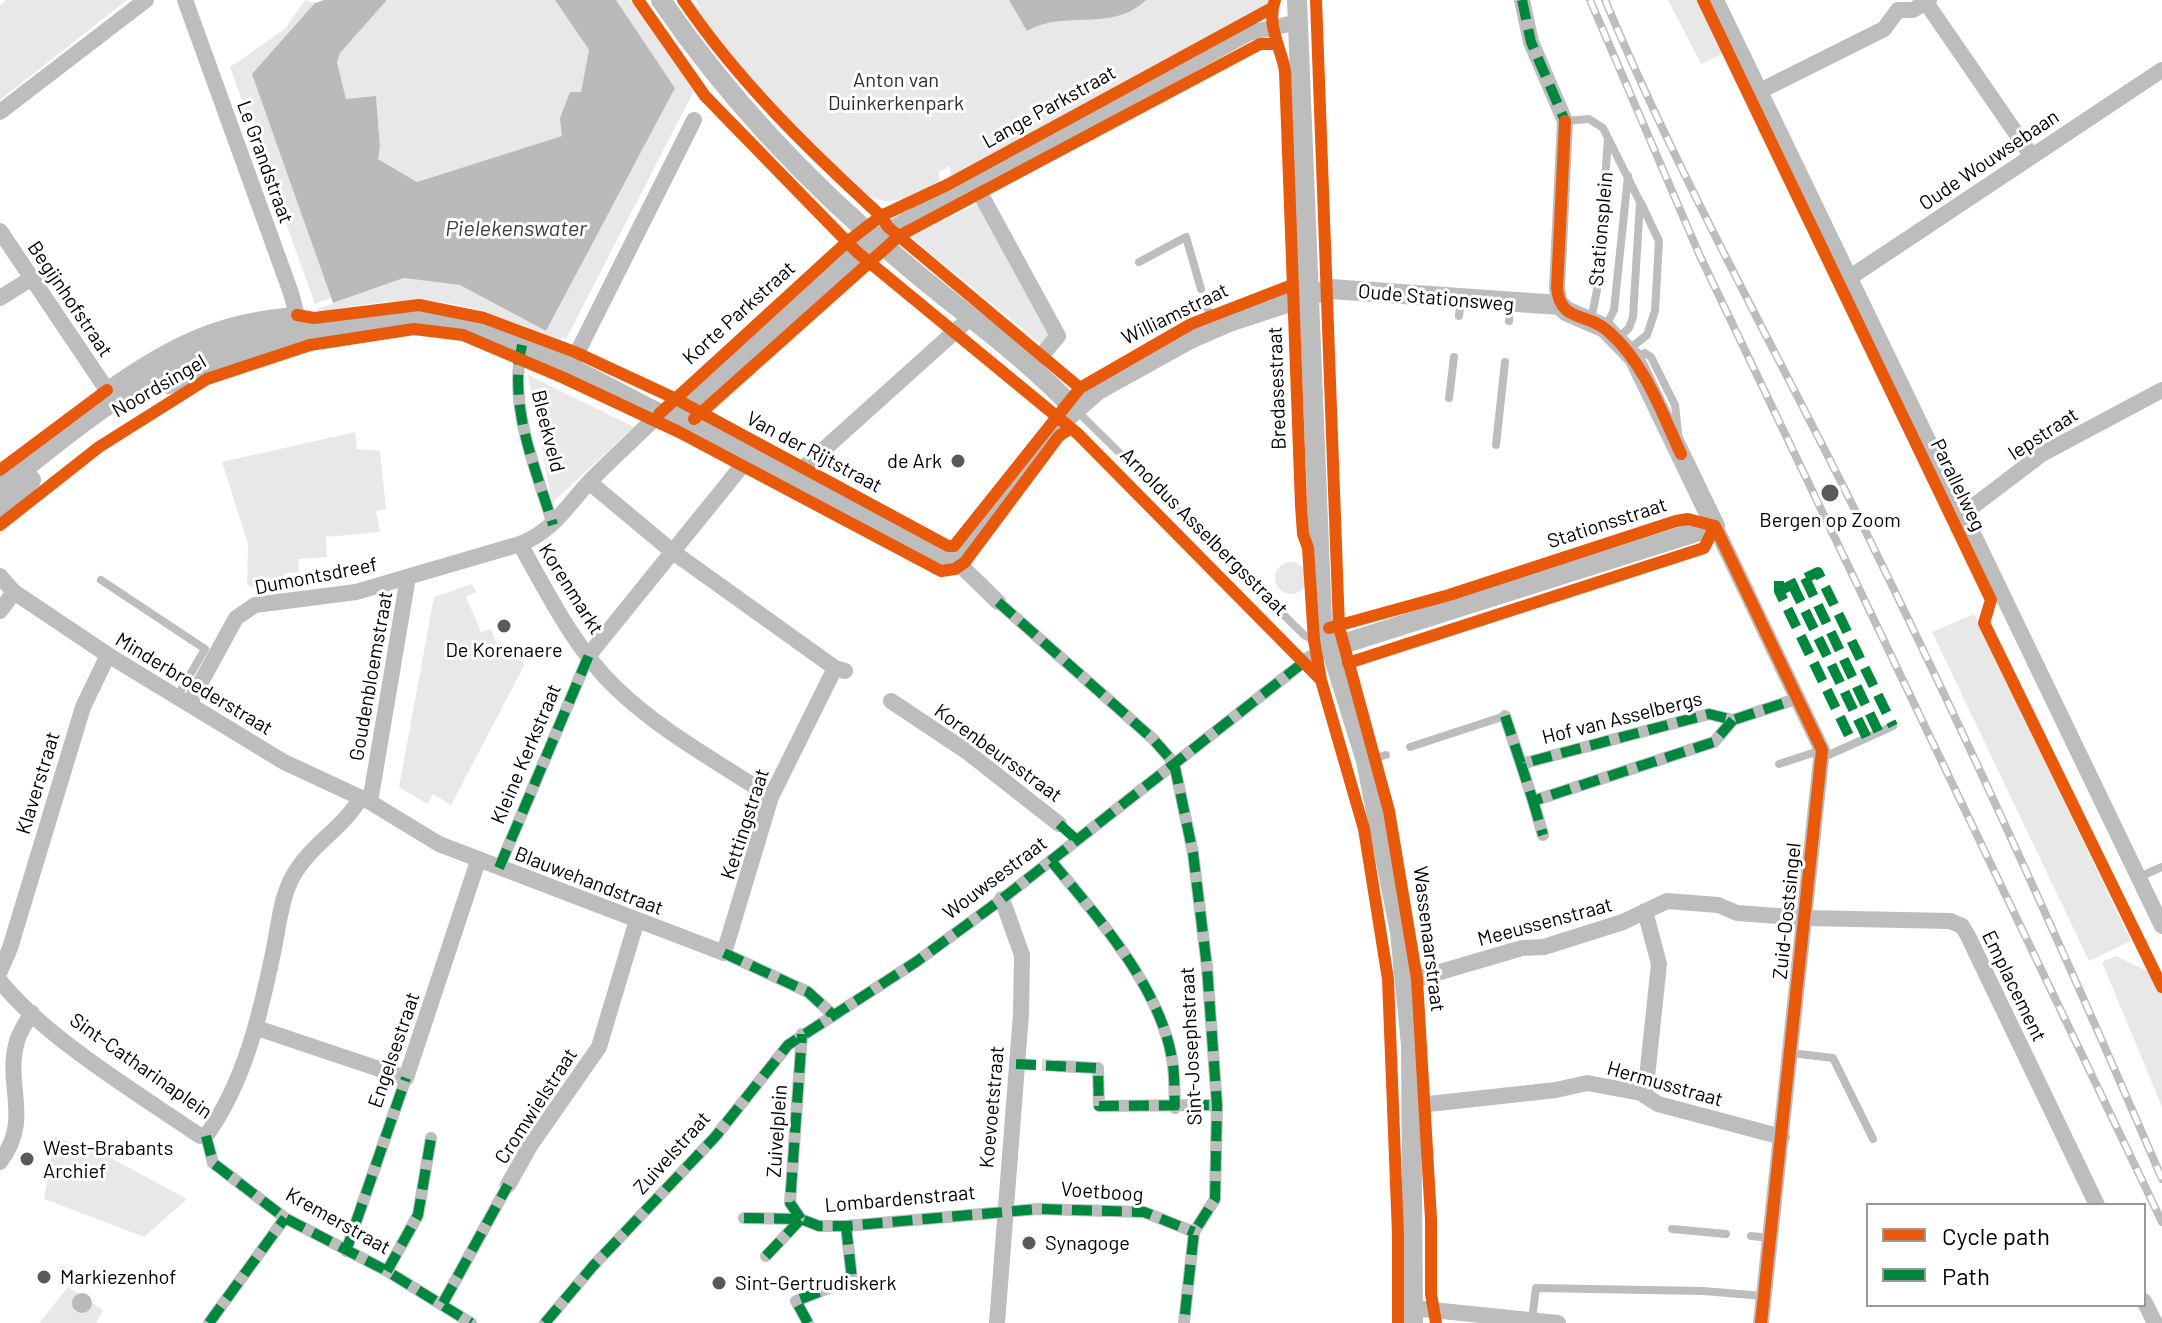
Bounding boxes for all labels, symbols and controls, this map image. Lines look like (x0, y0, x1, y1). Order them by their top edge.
street label: Lange Parkstraat (978, 60, 1120, 154)
park label: Anton van Duinkerkenpark (828, 68, 964, 115)
street label: Le Grandstraat (232, 97, 298, 227)
street label: Oude Wouwsebaan (1915, 104, 2063, 216)
street label: Stationsplein (1584, 171, 1618, 287)
water label: Pielekenswater (445, 216, 587, 242)
street label: Begijnhofstraat (22, 236, 118, 362)
street label: Korte Parkstraat (678, 256, 800, 370)
street label: Williamstraat (1118, 278, 1232, 350)
street label: Oude Stationsweg (1357, 279, 1515, 317)
street label: Bredasestraat (1263, 326, 1291, 450)
street label: Noordsingel (108, 349, 210, 423)
street label: Bleekveld (526, 387, 570, 475)
street label: Iepstraat (2003, 403, 2083, 465)
street label: Van der Rijtstraat (742, 406, 886, 498)
street label: Parallelweg (1925, 435, 1991, 535)
street label: Arnoldus Asselbergsstraat (1115, 443, 1293, 621)
place label: de Ark (887, 449, 942, 473)
marker: de Ark (949, 452, 967, 470)
marker: Bergen op Zoom (1819, 482, 1841, 504)
street label: Stationsstraat (1544, 492, 1670, 554)
place label: Bergen op Zoom (1759, 508, 1901, 532)
street label: Korenmarkt (534, 539, 608, 639)
street label: Dumontsdreef (253, 552, 379, 600)
street label: Goudenbloemstraat (344, 589, 398, 763)
marker: De Korenaere (495, 617, 513, 635)
street label: Minderbroederstraat (111, 628, 277, 740)
place label: De Korenaere (445, 638, 563, 662)
street label: Kleine Kerkstraat (486, 681, 566, 827)
street label: Hof van Asselbergs (1539, 686, 1705, 750)
street label: Korenbeursstraat (930, 699, 1066, 807)
street label: Klaverstraat (11, 729, 65, 837)
street label: Kettingstraat (716, 766, 774, 882)
street label: Wouwsestraat (938, 831, 1052, 925)
street label: Zuid-Oostsingel (1768, 841, 1806, 981)
street label: Blauwehandstraat (511, 842, 667, 920)
street label: Wassenaarstraat (1408, 865, 1450, 1013)
street label: Meeussenstraat (1475, 892, 1615, 952)
street label: Emplacement (1977, 927, 2051, 1045)
street label: Sint-Josephstraat (1175, 966, 1207, 1126)
street label: Engelsestraat (363, 989, 425, 1111)
street label: Sint-Catharinaplein (65, 1008, 217, 1124)
street label: Cromwielstraat (490, 1044, 582, 1168)
street label: Koevoetstraat (975, 1045, 1009, 1169)
street label: Hermusstraat (1604, 1056, 1726, 1112)
street label: Zuivelplein (762, 1084, 792, 1178)
street label: Zuivelstraat (629, 1107, 715, 1199)
place label: West-Brabants Archief (43, 1136, 173, 1183)
marker: West-Brabants Archief (18, 1150, 36, 1168)
street label: Voetboog (1060, 1177, 1144, 1207)
street label: Lombardenstraat (824, 1180, 976, 1218)
street label: Kremerstraat (281, 1182, 395, 1260)
legend (1866, 1203, 2146, 1307)
text: Cycle path (1942, 1221, 2050, 1250)
place label: Synagoge (1045, 1231, 1130, 1255)
marker: Synagoge (1020, 1234, 1038, 1252)
text: Path (1942, 1261, 1990, 1290)
place label: Markiezenhof (60, 1265, 176, 1289)
marker: Markiezenhof (35, 1268, 53, 1286)
place label: Sint-Gertrudiskerk (735, 1271, 896, 1295)
marker: Sint-Gertrudiskerk (710, 1274, 728, 1292)

